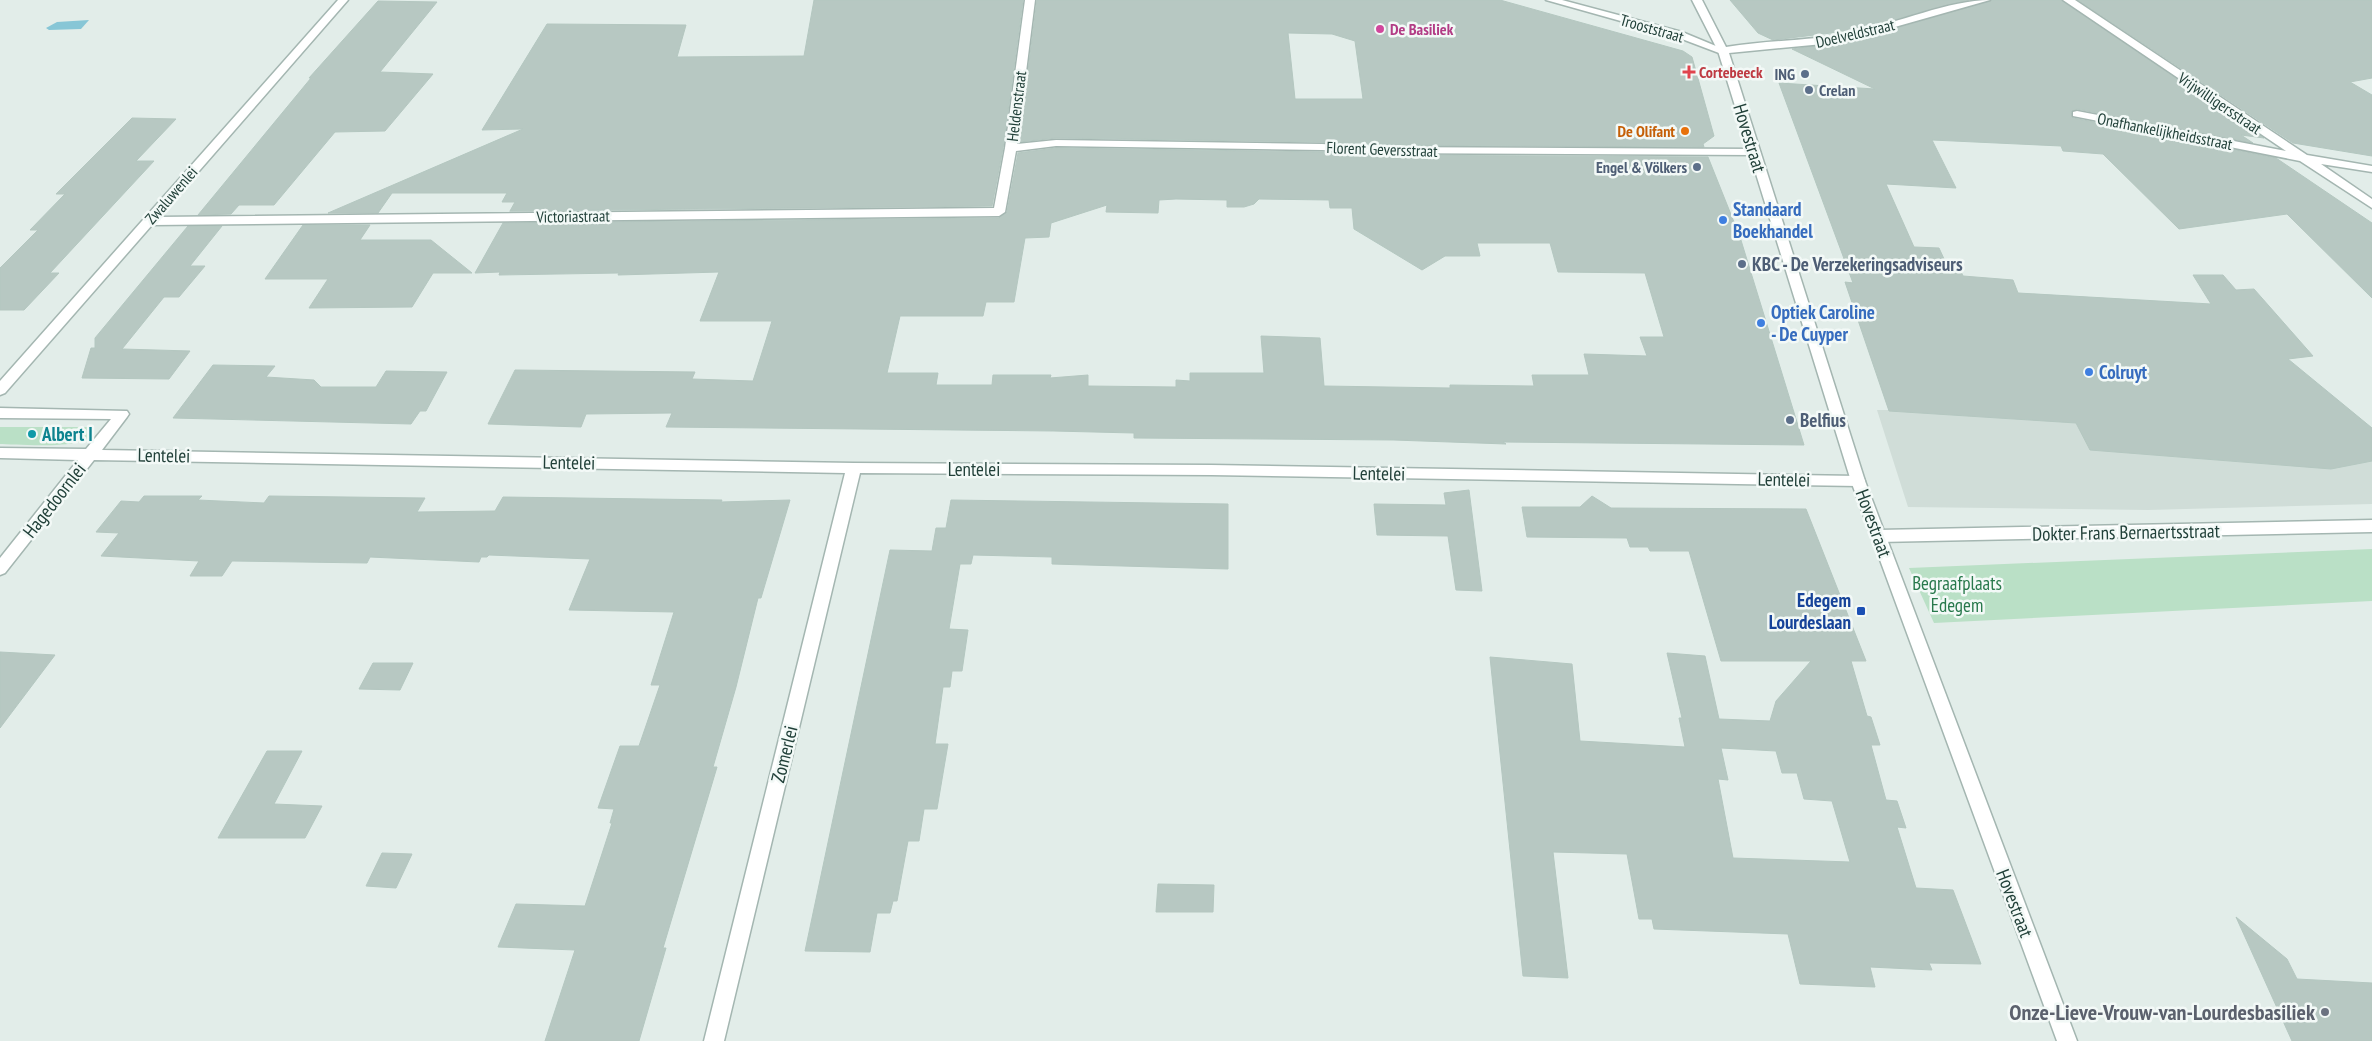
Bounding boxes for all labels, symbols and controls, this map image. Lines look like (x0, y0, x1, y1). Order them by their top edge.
street label: Trooststraat (1618, 9, 1687, 47)
street label: Doelveldstraat (1814, 14, 1897, 52)
place label: De Basiliek (1390, 19, 1454, 39)
marker: De Basiliek (1374, 23, 1386, 35)
place label: Cortebeeck (1699, 62, 1763, 82)
place label: ING (1775, 64, 1795, 84)
marker: Cortebeeck (1683, 66, 1695, 78)
street label: Vrijwilligersstraat (2174, 67, 2266, 139)
marker: ING (1799, 68, 1811, 80)
street label: Heldenstraat (1002, 69, 1030, 142)
place label: Crelan (1819, 80, 1855, 100)
marker: Crelan (1803, 84, 1815, 96)
street label: Hovestraat (1728, 101, 1772, 176)
street label: Onafhankelijkheidsstraat (2096, 108, 2235, 154)
place label: De Olifant (1617, 121, 1675, 141)
marker: De Olifant (1679, 125, 1691, 137)
street label: Florent Geversstraat (1326, 137, 1439, 161)
place label: Engel & Völkers (1596, 157, 1687, 177)
marker: Engel & Völkers (1691, 161, 1703, 173)
street label: Zwaluwenlei (141, 162, 201, 228)
place label: Standaard Boekhandel (1733, 197, 1813, 243)
street label: Victoriastraat (535, 205, 610, 227)
marker: Standaard Boekhandel (1717, 214, 1729, 226)
place label: KBC - De Verzekeringsadviseurs (1752, 252, 1963, 276)
marker: KBC - De Verzekeringsadviseurs (1736, 258, 1748, 270)
place label: Optiek Caroline - De Cuyper (1771, 300, 1875, 346)
marker: Optiek Caroline - De Cuyper (1755, 317, 1767, 329)
place label: Colruyt (2099, 360, 2148, 384)
marker: Colruyt (2083, 366, 2095, 378)
place label: Belfius (1800, 408, 1846, 432)
marker: Belfius (1784, 414, 1796, 426)
place label: Albert I (41, 422, 93, 446)
marker: Albert I (26, 428, 38, 440)
street label: Lentelei (138, 443, 190, 467)
street label: Lentelei (543, 450, 595, 474)
street label: Lentelei (948, 457, 1000, 481)
street label: Hagedoornlei (17, 458, 91, 542)
street label: Lentelei (1353, 461, 1405, 485)
street label: Lentelei (1758, 467, 1810, 491)
street label: Hovestraat (1851, 486, 1898, 561)
street label: Dokter Frans Bernaertsstraat (2032, 518, 2221, 546)
park label: Begraafplaats Edegem (1912, 571, 2002, 617)
place label: Edegem Lourdeslaan (1769, 588, 1851, 634)
marker: Edegem Lourdeslaan (1855, 605, 1867, 617)
street label: Zomerlei (765, 723, 803, 785)
street label: Hovestraat (1991, 866, 2039, 941)
place label: Onze-Lieve-Vrouw-van-Lourdesbasiliek (2009, 998, 2316, 1026)
marker: Onze-Lieve-Vrouw-van-Lourdesbasiliek (2319, 1006, 2331, 1018)

